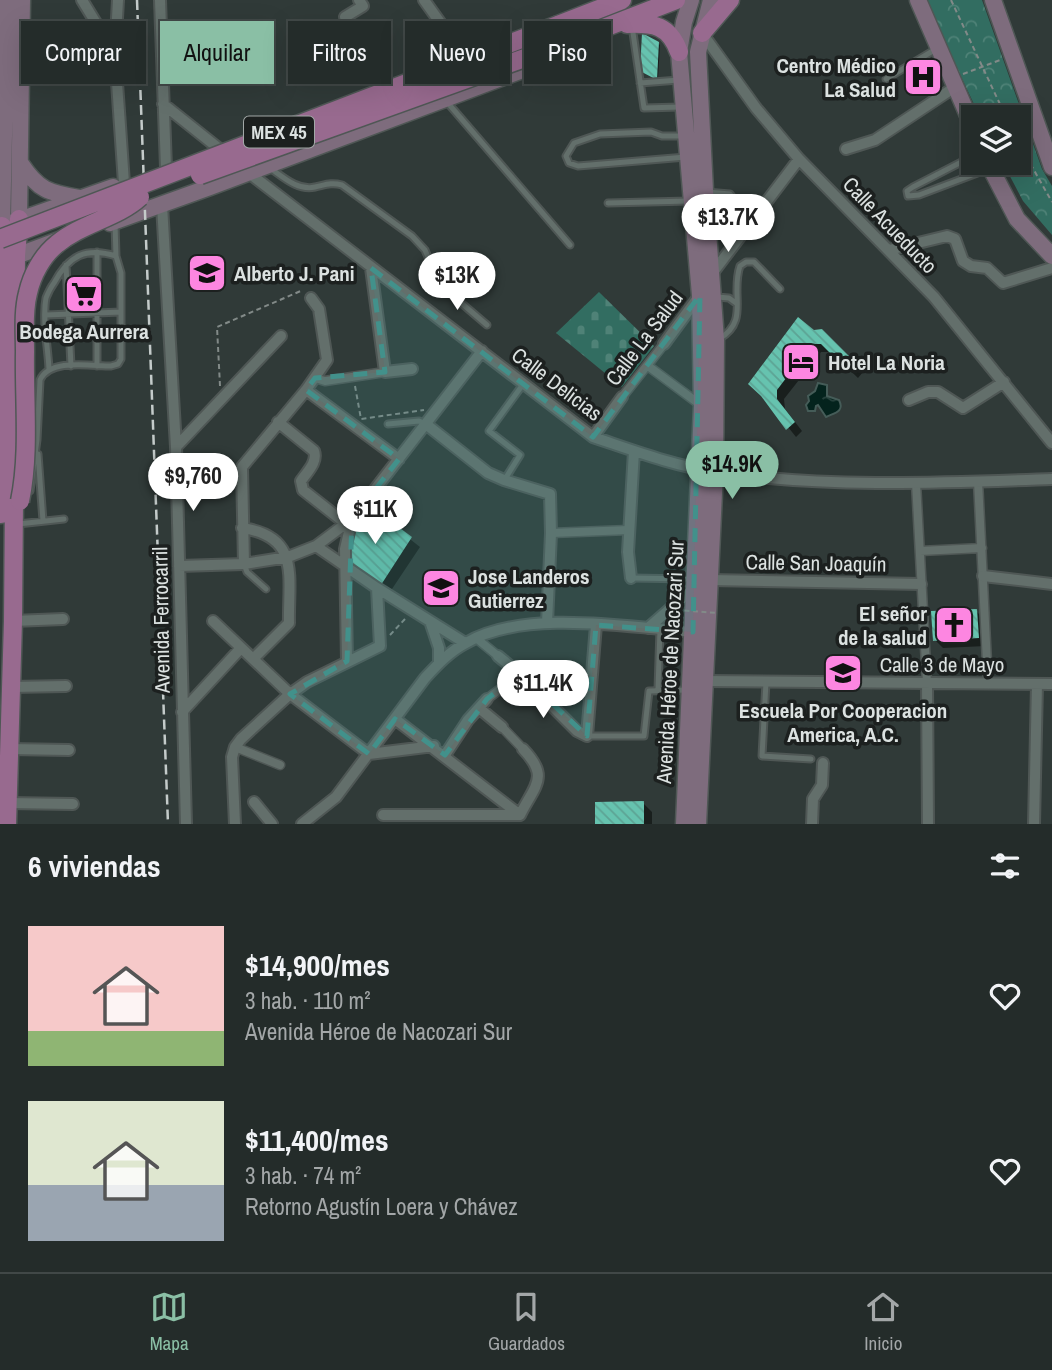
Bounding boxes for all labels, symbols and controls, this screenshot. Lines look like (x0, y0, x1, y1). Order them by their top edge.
chip: Comprar (21, 21, 146, 84)
chip: Alquilar (160, 21, 274, 84)
chip: Filtros (288, 21, 391, 84)
chip: Nuevo (405, 21, 510, 84)
chip: Piso (524, 21, 611, 84)
place label: Centro Médico La Salud (776, 51, 896, 104)
hospital icon: Centro Médico La Salud (902, 56, 944, 98)
map controls (961, 105, 1031, 175)
button: layers (961, 105, 1031, 175)
road number: MEX 45 (244, 116, 314, 148)
street label: Calle Acueducto (836, 170, 944, 280)
pin: $13.7K (671, 194, 785, 254)
text: $13.7K (698, 201, 758, 232)
school or university icon: Alberto J. Pani (186, 252, 228, 294)
pin: $13K (416, 252, 498, 312)
place label: Alberto J. Pani (234, 259, 355, 288)
text: $13K (434, 259, 480, 290)
supermarket icon: Bodega Aurrera (63, 273, 105, 315)
street label: Calle La Salud (599, 285, 689, 391)
place label: Bodega Aurrera (19, 317, 149, 346)
street label: Calle Delicias (506, 340, 608, 428)
hotel icon: Hotel La Noria (780, 341, 822, 383)
place label: Hotel La Noria (828, 348, 945, 377)
pin: $14.9K (675, 442, 789, 501)
text: $14.9K (702, 448, 762, 479)
pin: $9,760 (136, 454, 250, 513)
text: $9,760 (164, 460, 222, 491)
pin: $11K (334, 486, 416, 546)
text: $11K (353, 493, 397, 524)
street label: Avenida Héroe de Nacozari Sur (649, 539, 691, 785)
street label: Avenida Ferrocarril (145, 547, 177, 694)
street label: Calle San Joaquín (745, 547, 887, 579)
place label: Jose Landeros Gutierrez (468, 562, 590, 615)
school or university icon: Jose Landeros Gutierrez (420, 567, 462, 609)
place label: El señor de la salud (838, 599, 927, 652)
church icon: El señor de la salud (933, 604, 975, 646)
street label: Calle 3 de Mayo (880, 650, 1004, 679)
school or university icon: Escuela Por Cooperacion America, A.C. (822, 652, 864, 694)
pin: $11.4K (486, 660, 600, 720)
text: $11.4K (513, 667, 573, 698)
place label: Escuela Por Cooperacion America, A.C. (739, 696, 947, 749)
text: 6 viviendas (28, 846, 161, 886)
icon: filters (986, 847, 1024, 885)
text: $14,900/mes (245, 945, 390, 985)
icon: home (84, 954, 168, 1038)
icon: heart (986, 977, 1024, 1015)
text: 3 hab. · 110 m² (245, 985, 371, 1016)
text: Avenida Héroe de Nacozari Sur (245, 1016, 512, 1047)
text: $11,400/mes (245, 1120, 389, 1160)
icon: home (84, 1129, 168, 1213)
icon: heart (986, 1152, 1024, 1190)
text: 3 hab. · 74 m² (245, 1160, 361, 1191)
text: Retorno Agustín Loera y Chávez (245, 1191, 518, 1222)
tab: Mapa (150, 1288, 189, 1356)
tab: Guardados (488, 1288, 565, 1356)
tab: Inicio (864, 1288, 902, 1356)

